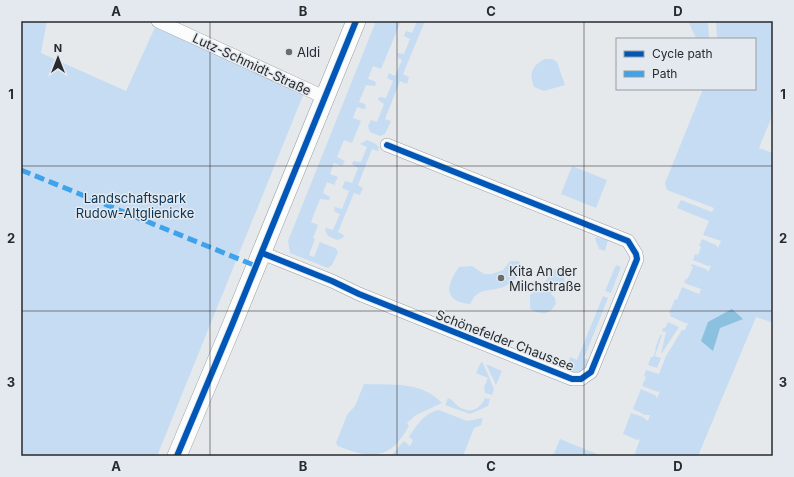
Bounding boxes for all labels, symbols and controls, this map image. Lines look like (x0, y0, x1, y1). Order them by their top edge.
text: A (111, 3, 121, 19)
text: B (299, 3, 308, 19)
text: C (486, 3, 496, 19)
text: D (673, 3, 683, 19)
street label: Lutz-Schmidt-Straße (190, 30, 314, 98)
north arrow (38, 38, 78, 78)
legend (616, 38, 756, 90)
text: N (54, 41, 62, 55)
place label: Aldi (297, 44, 320, 60)
text: Cycle path (652, 46, 713, 61)
marker: Aldi (284, 47, 294, 57)
text: Path (652, 66, 677, 81)
text: 1 (8, 86, 14, 102)
text: 1 (780, 86, 786, 102)
park label: Landschaftspark Rudow-Altglienicke (76, 190, 194, 221)
text: 2 (7, 230, 15, 246)
text: 2 (779, 230, 787, 246)
place label: Kita An der Milchstraße (509, 263, 581, 294)
marker: Kita An der Milchstraße (496, 273, 506, 283)
street label: Schönefelder Chaussee (434, 306, 576, 374)
text: 3 (7, 374, 15, 390)
text: 3 (779, 374, 787, 390)
text: A (111, 458, 121, 474)
text: B (299, 458, 308, 474)
text: C (486, 458, 496, 474)
text: D (673, 458, 683, 474)

